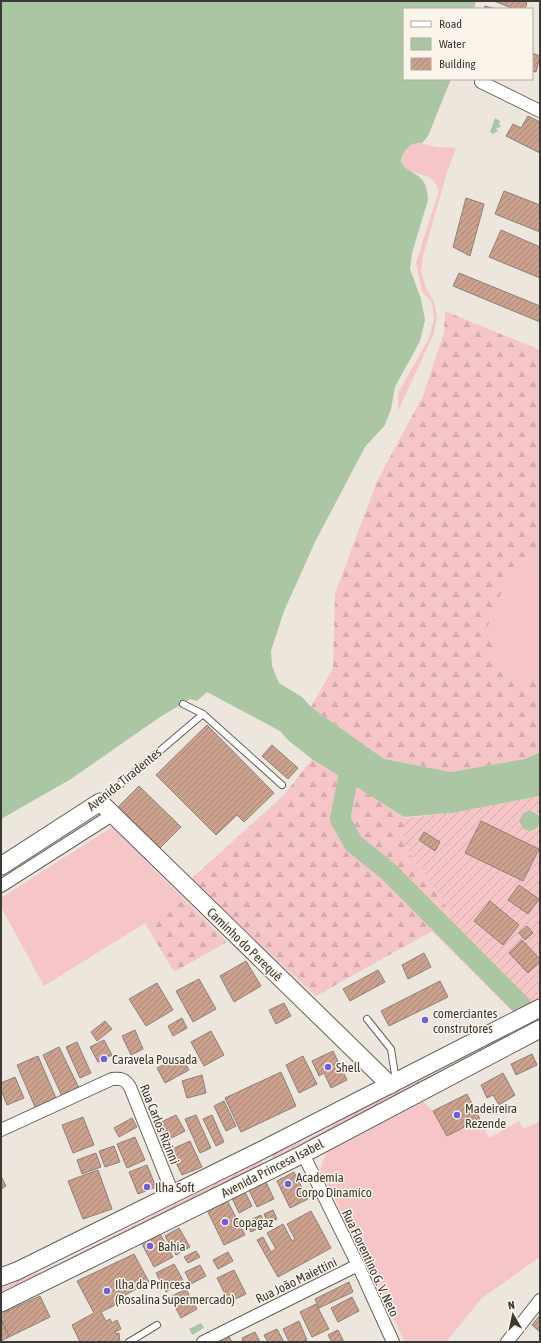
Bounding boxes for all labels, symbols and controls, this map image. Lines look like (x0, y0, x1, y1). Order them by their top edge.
legend (403, 8, 533, 80)
text: Road (439, 17, 462, 31)
text: Water (439, 37, 466, 51)
text: Building (439, 57, 477, 71)
street label: Avenida Tiradentes (84, 745, 165, 814)
street label: Caminho do Perequê (204, 905, 286, 984)
place label: comerciantes construtores (433, 1006, 498, 1036)
marker: comerciantes construtores (420, 1015, 430, 1025)
place label: Caravela Pousada (112, 1052, 197, 1067)
marker: Caravela Pousada (99, 1054, 109, 1064)
place label: Shell (336, 1060, 361, 1075)
marker: Shell (323, 1062, 333, 1072)
street label: Rua Carlos Rizinni (137, 1082, 182, 1166)
place label: Madeireira Rezende (465, 1101, 517, 1131)
marker: Madeireira Rezende (452, 1110, 462, 1120)
street label: Avenida Princesa Isabel (219, 1136, 326, 1201)
place label: Academia Corpo Dinamico (296, 1170, 372, 1200)
marker: Academia Corpo Dinamico (283, 1179, 293, 1189)
place label: Ilha Soft (155, 1180, 195, 1195)
marker: Ilha Soft (142, 1182, 152, 1192)
street label: Rua Florentino G. V. Neto (339, 1207, 402, 1319)
place label: Copagaz (233, 1215, 274, 1230)
marker: Copagaz (220, 1217, 230, 1227)
place label: Bahia (158, 1239, 186, 1254)
marker: Bahia (145, 1241, 155, 1251)
street label: Rua João Maiettini (253, 1254, 339, 1307)
place label: Ilha da Princesa (Rosalina Supermercado) (115, 1277, 235, 1307)
marker: Ilha da Princesa (Rosalina Supermercado) (102, 1286, 112, 1296)
north arrow (493, 1295, 533, 1335)
text: N (507, 1299, 516, 1312)

